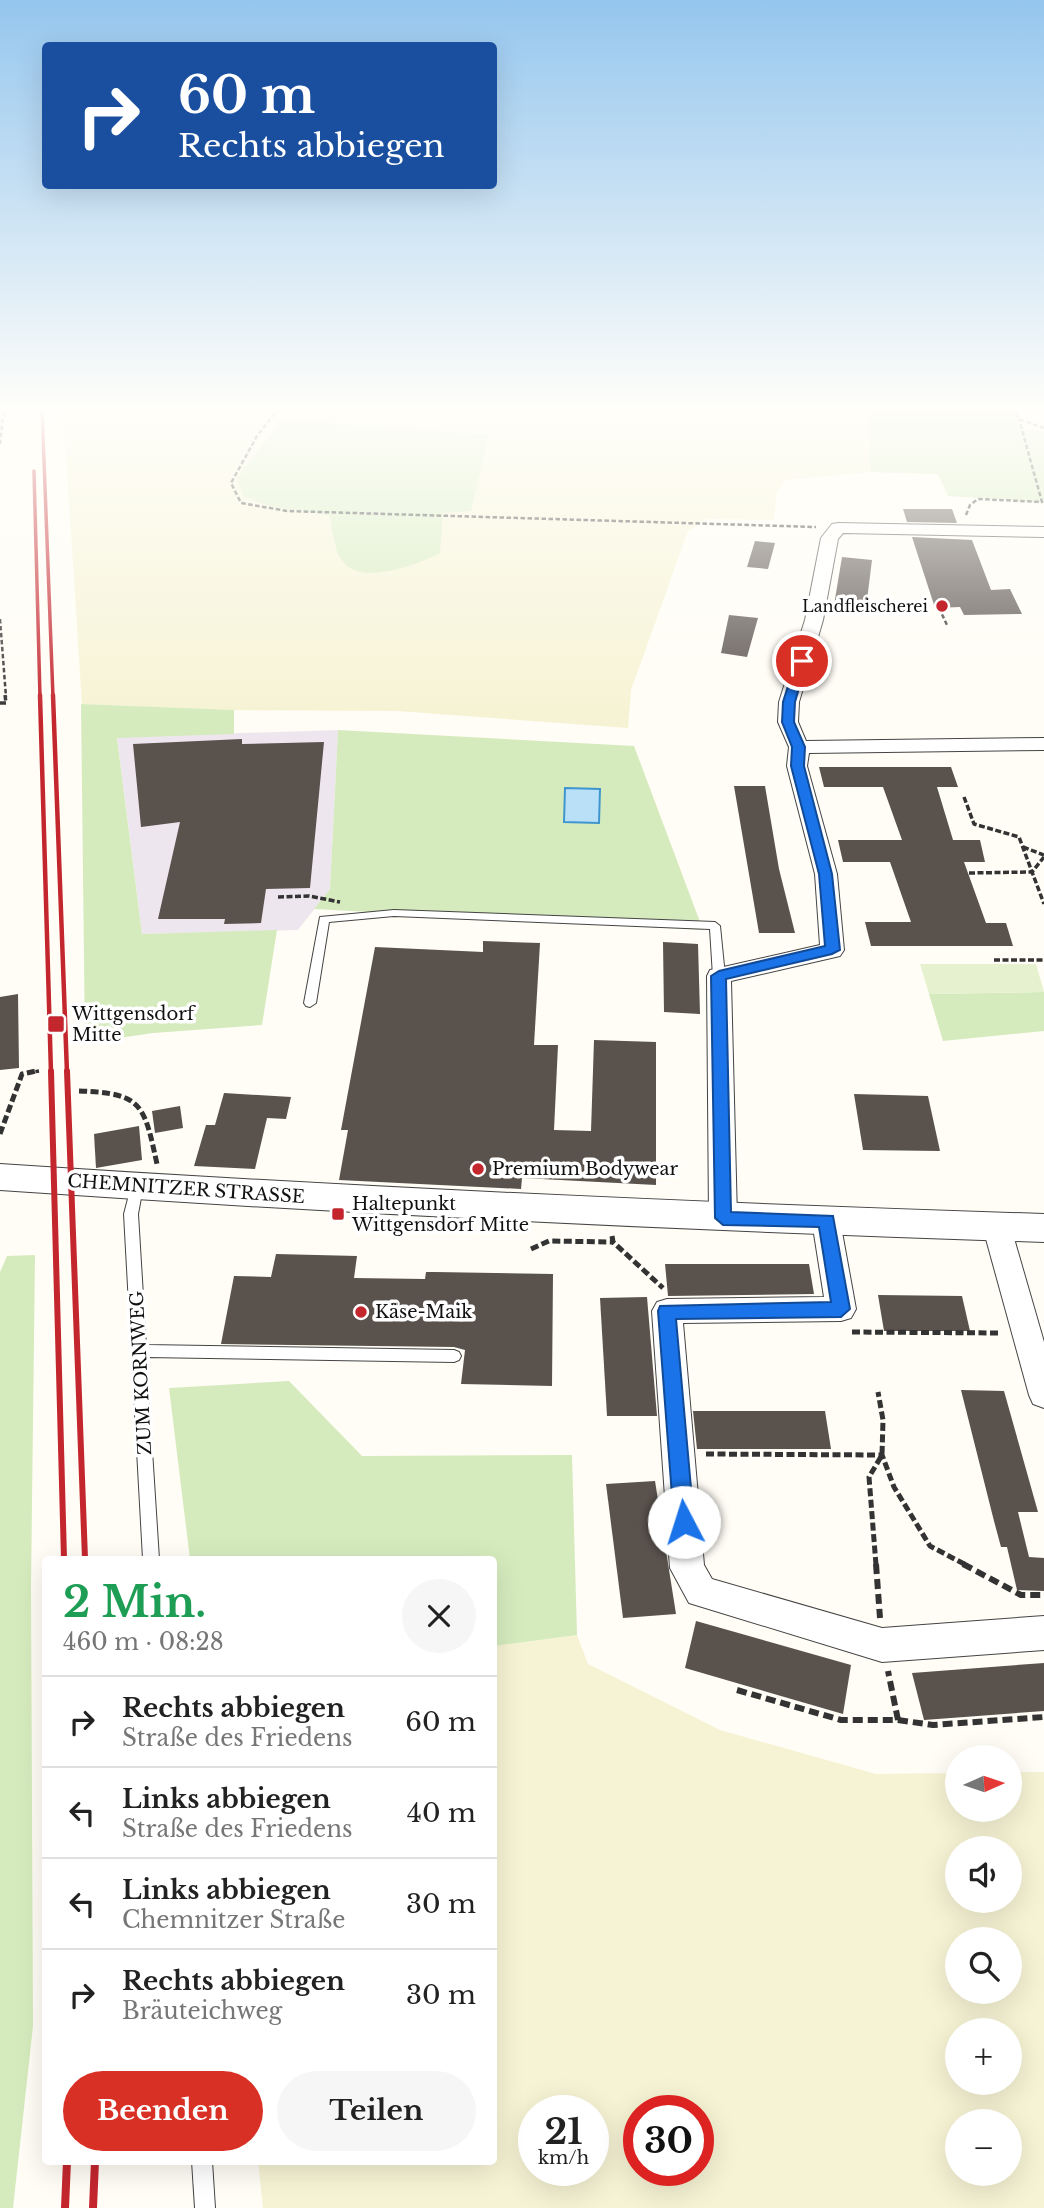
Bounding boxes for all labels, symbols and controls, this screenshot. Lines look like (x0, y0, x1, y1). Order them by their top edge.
text: 60 m (178, 65, 315, 126)
icon: right (63, 70, 154, 161)
text: Rechts abbiegen (178, 126, 445, 166)
place label: Landfleischerei (802, 596, 929, 616)
marker: Landfleischerei (934, 598, 950, 614)
pin (772, 631, 832, 691)
icon: arrive (783, 642, 821, 680)
place label: Wittgensdorf Mitte (71, 1003, 197, 1046)
marker: Wittgensdorf Mitte (46, 1014, 66, 1034)
place label: Premium Bodywear (492, 1158, 678, 1180)
marker: Premium Bodywear (470, 1161, 486, 1177)
street label: CHEMNITZER STRASSE (67, 1170, 305, 1208)
place label: Haltepunkt Wittgensdorf Mitte (351, 1193, 529, 1236)
marker: Haltepunkt Wittgensdorf Mitte (330, 1206, 346, 1222)
street label: ZUM KORNWEG (126, 1290, 156, 1456)
place label: Käse-Maik (375, 1301, 472, 1323)
marker: Käse-Maik (353, 1304, 369, 1320)
position arrow (647, 1485, 721, 1559)
text: 2 Min. (63, 1576, 206, 1628)
button: close (402, 1579, 476, 1653)
text: 460 m · 08:28 (63, 1628, 224, 1656)
text: Rechts abbiegen (122, 1692, 345, 1724)
icon: right (63, 1703, 101, 1741)
text: 60 m (405, 1706, 476, 1738)
text: Straße des Friedens (122, 1724, 353, 1752)
north arrow (945, 1745, 1022, 1822)
map controls (945, 1745, 1022, 2186)
text: Links abbiegen (122, 1783, 331, 1815)
icon: left (63, 1794, 101, 1832)
text: 40 m (407, 1797, 476, 1829)
text: Straße des Friedens (122, 1815, 353, 1843)
button: sound (945, 1836, 1022, 1913)
text: Links abbiegen (122, 1874, 331, 1906)
icon: left (63, 1885, 101, 1923)
text: 30 m (406, 1888, 476, 1920)
text: Chemnitzer Straße (122, 1906, 346, 1934)
button: search (945, 1927, 1022, 2004)
text: Rechts abbiegen (122, 1965, 345, 1997)
icon: right (63, 1976, 101, 2014)
text: 30 m (406, 1979, 476, 2011)
text: Bräuteichweg (122, 1997, 282, 2025)
button: + (945, 2018, 1022, 2095)
button: Beenden (63, 2071, 263, 2151)
button: Teilen (277, 2071, 476, 2151)
speed limit sign: 30 (623, 2095, 714, 2186)
button: − (945, 2109, 1022, 2186)
text: 21 (544, 2110, 583, 2153)
text: km/h (538, 2147, 589, 2169)

